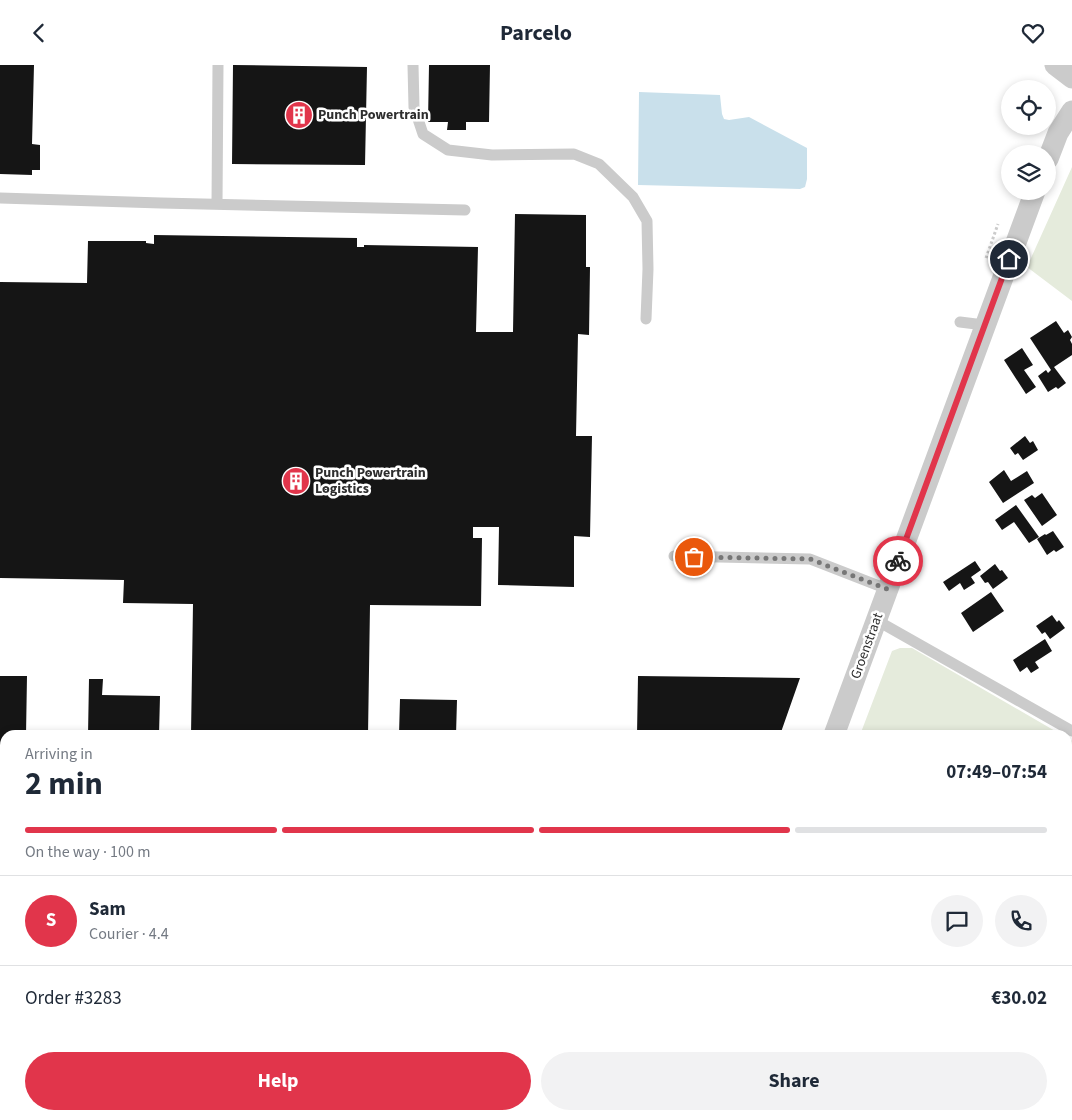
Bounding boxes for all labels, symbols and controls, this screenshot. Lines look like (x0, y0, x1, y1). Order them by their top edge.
text: Parcelo (500, 17, 572, 49)
icon: back (25, 19, 53, 47)
icon: heart (1019, 19, 1047, 47)
map controls (1001, 80, 1056, 200)
button: locate (1001, 80, 1056, 135)
building icon: Punch Powertrain (284, 100, 314, 130)
place label: Punch Powertrain (318, 105, 429, 125)
button: layers (1001, 145, 1056, 200)
pin (988, 238, 1030, 280)
icon: home (995, 245, 1023, 273)
place label: Punch Powertrain Logistics (315, 463, 426, 499)
building icon: Punch Powertrain Logistics (281, 466, 311, 496)
pin (673, 536, 715, 578)
courier (873, 536, 923, 586)
icon: bag (680, 543, 708, 571)
icon: bike (884, 547, 912, 575)
street label: Groenstraat (846, 610, 888, 682)
text: Arriving in (25, 743, 93, 765)
text: 07:49–07:54 (946, 759, 1047, 786)
text: 2 min (25, 761, 103, 807)
text: On the way · 100 m (25, 841, 150, 863)
button: chat (931, 895, 983, 947)
button: phone (995, 895, 1047, 947)
text: Sam (89, 896, 126, 923)
text: S (46, 907, 56, 934)
text: Courier · 4.4 (89, 923, 169, 945)
text: Order #3283 (25, 985, 122, 1012)
text: €30.02 (991, 985, 1047, 1012)
button: Help (25, 1052, 531, 1110)
button: Share (541, 1052, 1047, 1110)

